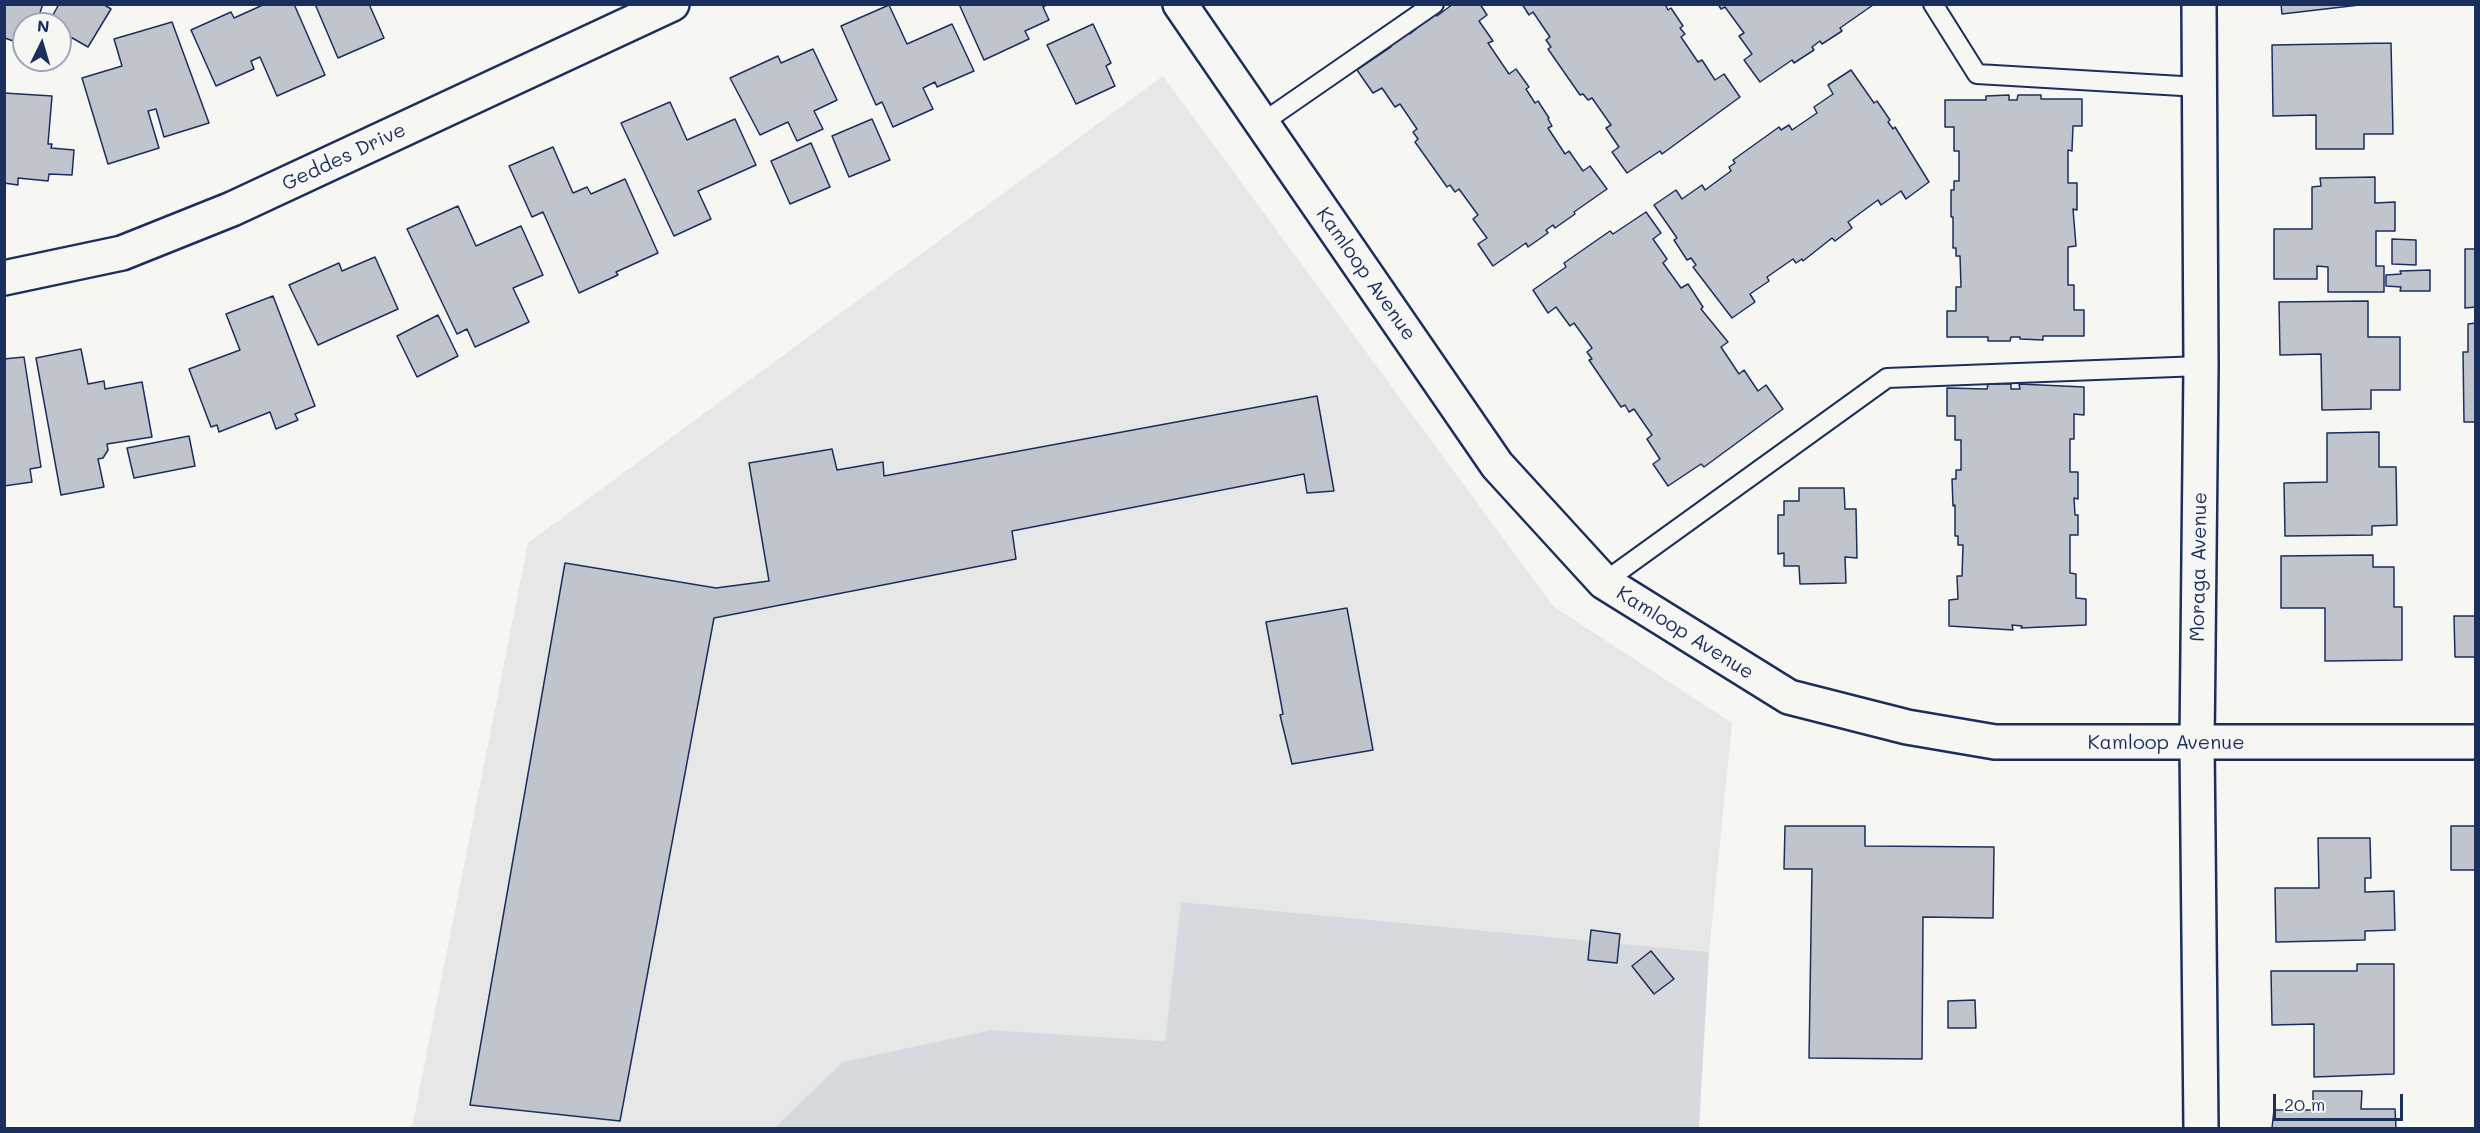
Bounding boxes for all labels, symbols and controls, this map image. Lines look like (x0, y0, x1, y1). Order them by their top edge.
north arrow (12, 12, 72, 72)
text: N (36, 15, 50, 37)
street label: Geddes Drive (278, 118, 410, 196)
street label: Kamloop Avenue (1311, 203, 1421, 345)
street label: Moraga Avenue (2186, 492, 2212, 642)
street label: Kamloop Avenue (1612, 581, 1758, 685)
street label: Kamloop Avenue (2087, 731, 2245, 755)
scale bar (2276, 1082, 2406, 1120)
text: 20 m (2284, 1092, 2325, 1116)

